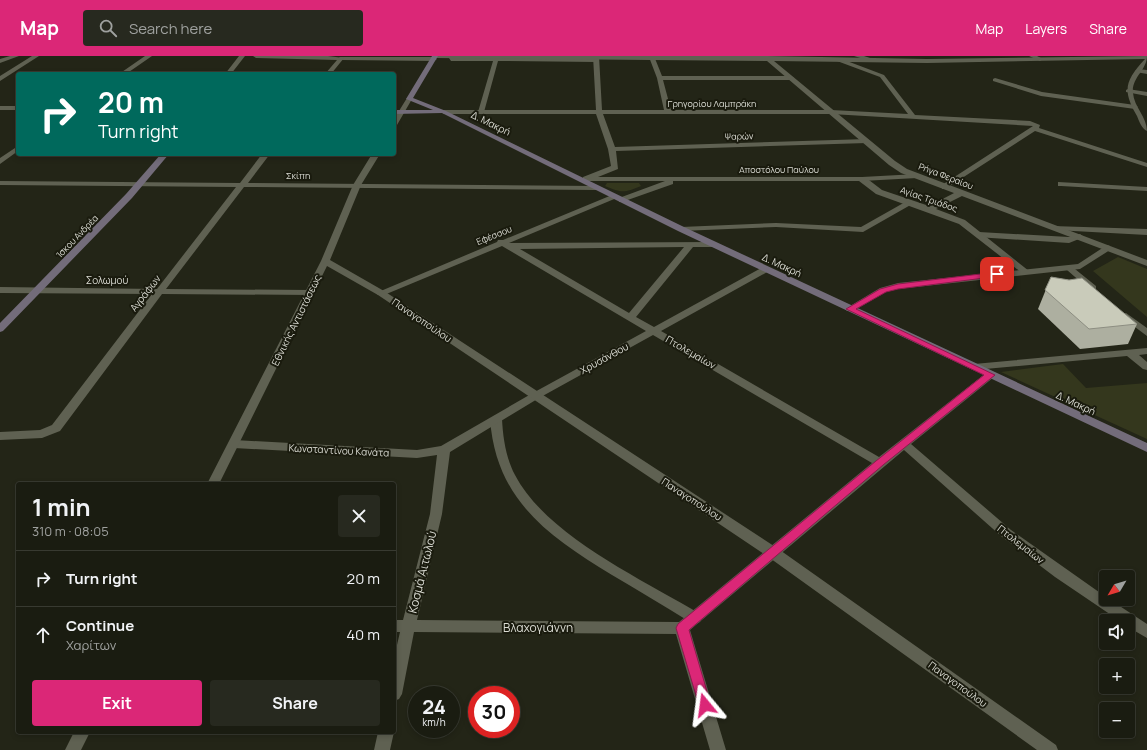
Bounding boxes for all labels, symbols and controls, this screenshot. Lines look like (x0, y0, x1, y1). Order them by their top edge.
search box (83, 10, 363, 46)
text: Map (20, 15, 59, 41)
icon: search (97, 17, 119, 39)
text: Search here (129, 18, 212, 39)
text: Map (975, 19, 1003, 38)
text: Layers (1025, 19, 1067, 38)
text: Share (1089, 19, 1127, 38)
text: 20 m (98, 83, 164, 121)
icon: right (32, 88, 84, 140)
street label: Γρηγορίου Λαμπράκη (668, 97, 756, 110)
street label: Δ. Μακρή (469, 107, 513, 139)
text: Turn right (98, 119, 179, 143)
street label: Ψαρών (724, 129, 754, 143)
street label: Ρήγα Φεραίου (917, 160, 975, 192)
street label: Αποστόλου Παύλου (739, 163, 819, 176)
street label: Σκίπη (286, 169, 310, 182)
street label: Αγίας Τριάδος (899, 183, 959, 215)
street label: Ίσκου Ανδρέα (53, 211, 101, 261)
street label: Εφέσσου (474, 222, 514, 248)
street label: Δ. Μακρή (760, 250, 804, 280)
pin (980, 257, 1014, 291)
icon: arrive (986, 263, 1008, 285)
street label: Αγράφων (126, 272, 164, 314)
street label: Εθνικής Αντιστάσεως (268, 272, 324, 368)
street label: Σολωμού (86, 273, 128, 287)
street label: Παναγοπούλου (389, 295, 455, 345)
street label: Πτολεμαίων (663, 332, 719, 372)
street label: Χρυσάνθου (577, 339, 631, 377)
street label: Δ. Μακρή (1054, 388, 1098, 418)
street label: Κωνσταντίνου Κανάτα (288, 440, 390, 460)
street label: Παναγοπούλου (659, 474, 725, 524)
text: 1 min (32, 490, 91, 523)
button: close (338, 495, 380, 537)
street label: Πτολεμαίων (995, 521, 1047, 567)
text: 310 m · 08:05 (32, 522, 109, 540)
street label: Κοσμά Αιτωλού (404, 529, 440, 615)
icon: right (32, 568, 54, 590)
text: Turn right (66, 568, 137, 589)
text: 20 m (347, 568, 380, 589)
north arrow (1099, 570, 1135, 606)
map controls (1099, 570, 1135, 738)
button: sound (1099, 614, 1135, 650)
text: Continue (66, 615, 134, 636)
street label: Βλαχογιάννη (503, 619, 573, 636)
icon: ahead (32, 624, 54, 646)
text: 40 m (346, 624, 380, 645)
text: Χαρίτων (66, 636, 116, 654)
street label: Παναγοπούλου (926, 658, 990, 710)
button: + (1099, 658, 1135, 694)
button: Exit (32, 680, 202, 726)
button: Share (210, 680, 380, 726)
position arrow (684, 684, 726, 726)
speed limit sign: 30 (468, 686, 520, 738)
text: 24 (422, 693, 446, 720)
button: − (1099, 702, 1135, 738)
text: km/h (422, 715, 446, 729)

